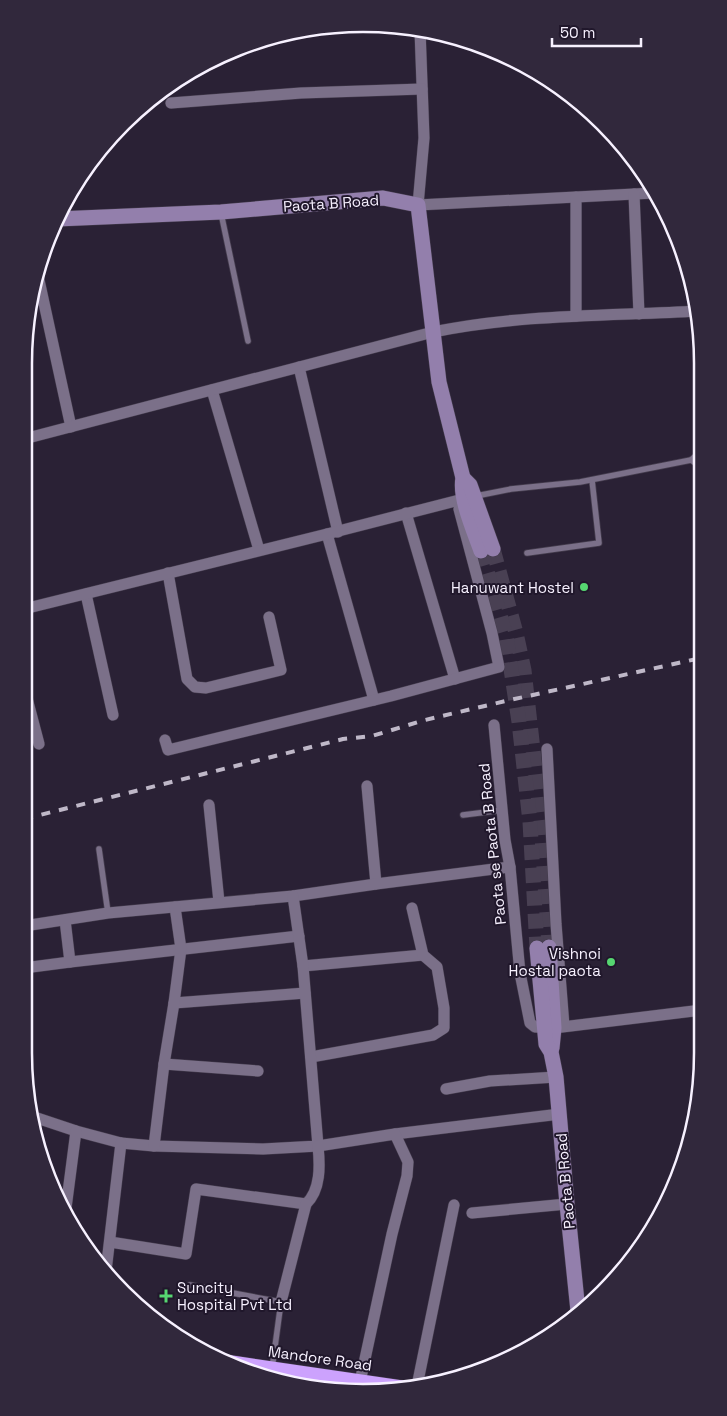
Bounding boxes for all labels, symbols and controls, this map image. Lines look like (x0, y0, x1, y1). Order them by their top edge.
scale bar (552, 15, 641, 47)
text: 50 m (560, 23, 595, 42)
street label: Paota B Road (282, 190, 380, 216)
place label: Hanuwant Hostel (451, 578, 574, 597)
marker: Hanuwant Hostel (578, 581, 590, 593)
street label: Paota se Paota B Road (474, 762, 510, 926)
place label: Vishnoi Hostal paota (509, 944, 601, 980)
marker: Vishnoi Hostal paota (605, 956, 617, 968)
street label: Paota B Road (551, 1132, 579, 1230)
place label: Suncity Hospital Pvt Ltd (177, 1278, 292, 1314)
marker: Suncity Hospital Pvt Ltd (159, 1289, 173, 1303)
street label: Mandore Road (267, 1341, 373, 1375)

